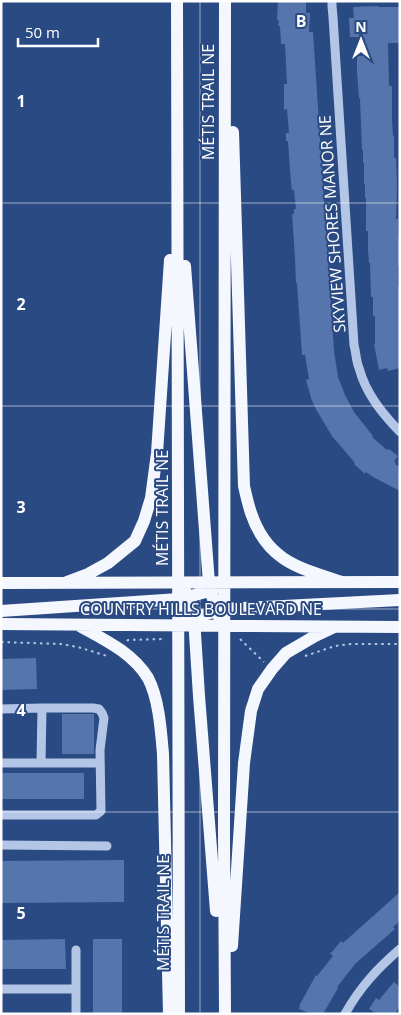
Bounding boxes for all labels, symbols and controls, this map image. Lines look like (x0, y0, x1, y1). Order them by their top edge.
text: B (296, 10, 306, 32)
scale bar (18, 15, 98, 47)
north arrow (336, 15, 386, 65)
text: N (355, 17, 367, 36)
text: 50 m (25, 22, 60, 42)
street label: MÉTIS TRAIL NE (197, 44, 219, 160)
text: 1 (16, 90, 26, 112)
street label: SKYVIEW SHORES MANOR NE (313, 114, 351, 334)
text: 2 (16, 293, 26, 315)
street label: MÉTIS TRAIL NE (151, 450, 173, 566)
text: 3 (16, 496, 26, 518)
street label: COUNTRY HILLS BOULEVARD NE (80, 598, 322, 620)
text: 4 (16, 699, 26, 721)
street label: MÉTIS TRAIL NE (152, 855, 174, 971)
text: 5 (16, 902, 26, 924)

